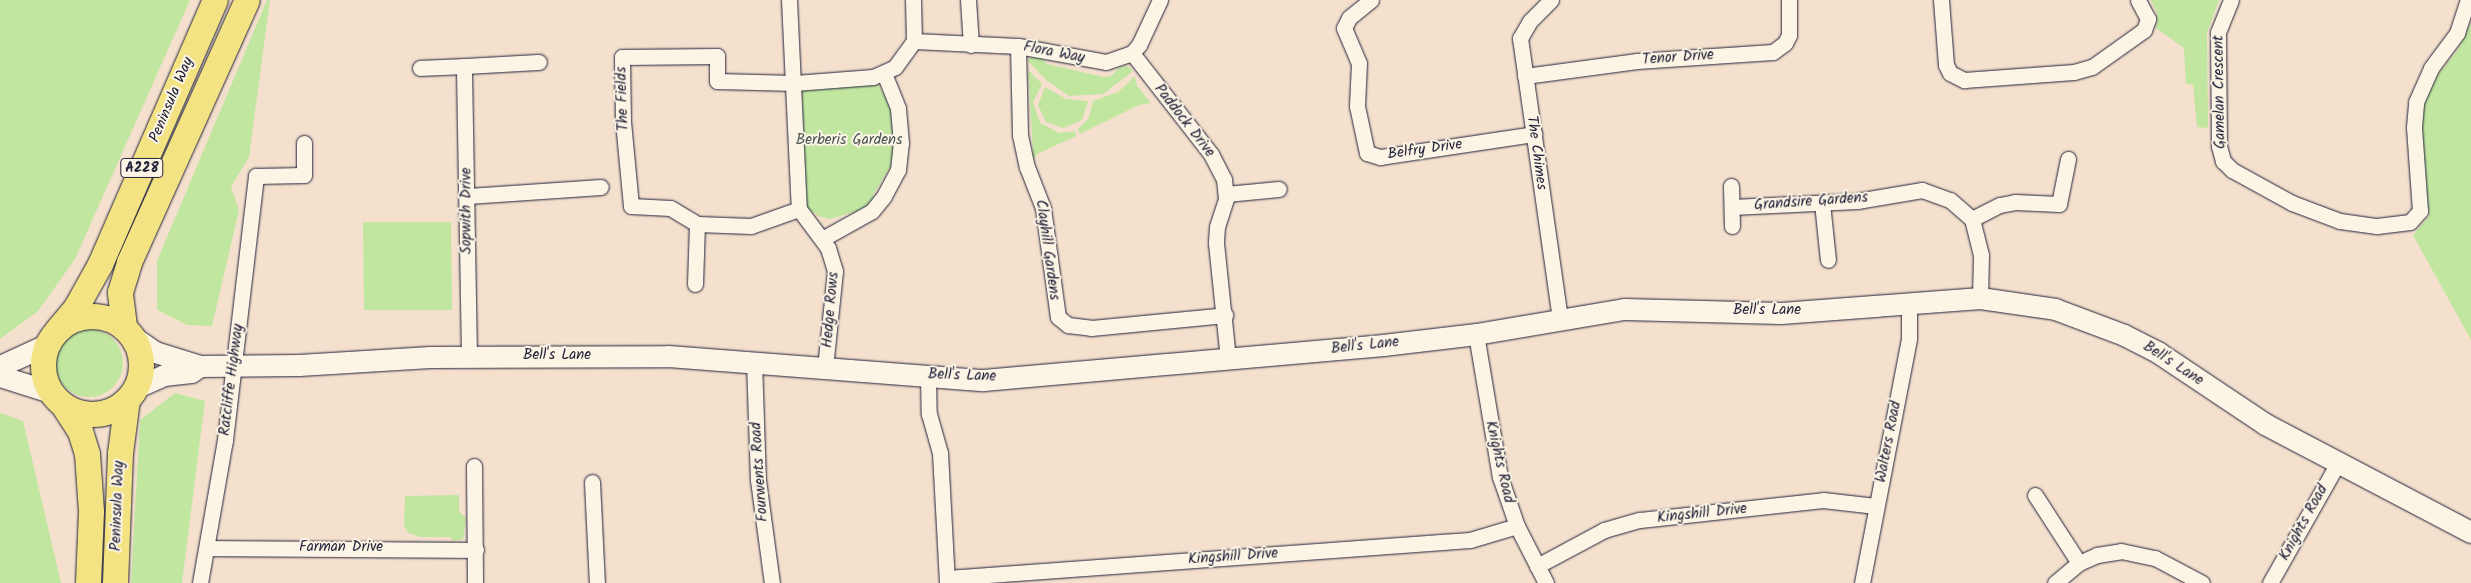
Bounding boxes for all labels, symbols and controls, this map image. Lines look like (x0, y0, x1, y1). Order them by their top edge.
street label: Gamelan Crescent (2210, 35, 2230, 149)
street label: Flora Way (1022, 38, 1086, 68)
street label: Tenor Drive (1642, 47, 1714, 69)
street label: Peninsula Way (146, 55, 198, 145)
street label: The Fields (613, 66, 633, 132)
street label: Paddock Drive (1150, 81, 1218, 161)
street label: The Chimes (1522, 115, 1550, 191)
park label: Berberis Gardens (796, 132, 902, 150)
street label: Belfry Drive (1387, 136, 1463, 164)
road number: A228 (120, 156, 164, 180)
street label: Sopwith Drive (458, 168, 476, 254)
street label: Grandsire Gardens (1753, 189, 1869, 215)
street label: Clayhill Gardens (1031, 198, 1063, 302)
street label: Hedge Rows (819, 271, 843, 349)
street label: Bell's Lane (1733, 302, 1801, 320)
street label: Ratcliffe Highway (216, 323, 248, 437)
street label: Bell's Lane (1330, 333, 1400, 359)
street label: Bell's Lane (2139, 338, 2207, 390)
street label: Bell's Lane (523, 347, 591, 365)
street label: Bell's Lane (928, 366, 996, 386)
street label: Walters Road (1872, 400, 1906, 484)
street label: Knights Road (1481, 419, 1517, 505)
street label: Fourwents Road (748, 422, 772, 522)
street label: Peninsula Way (107, 460, 129, 552)
street label: Knights Road (2276, 482, 2332, 564)
street label: Kingshill Drive (1656, 500, 1748, 528)
street label: Farman Drive (299, 539, 383, 557)
street label: Kingshill Drive (1187, 545, 1279, 569)

